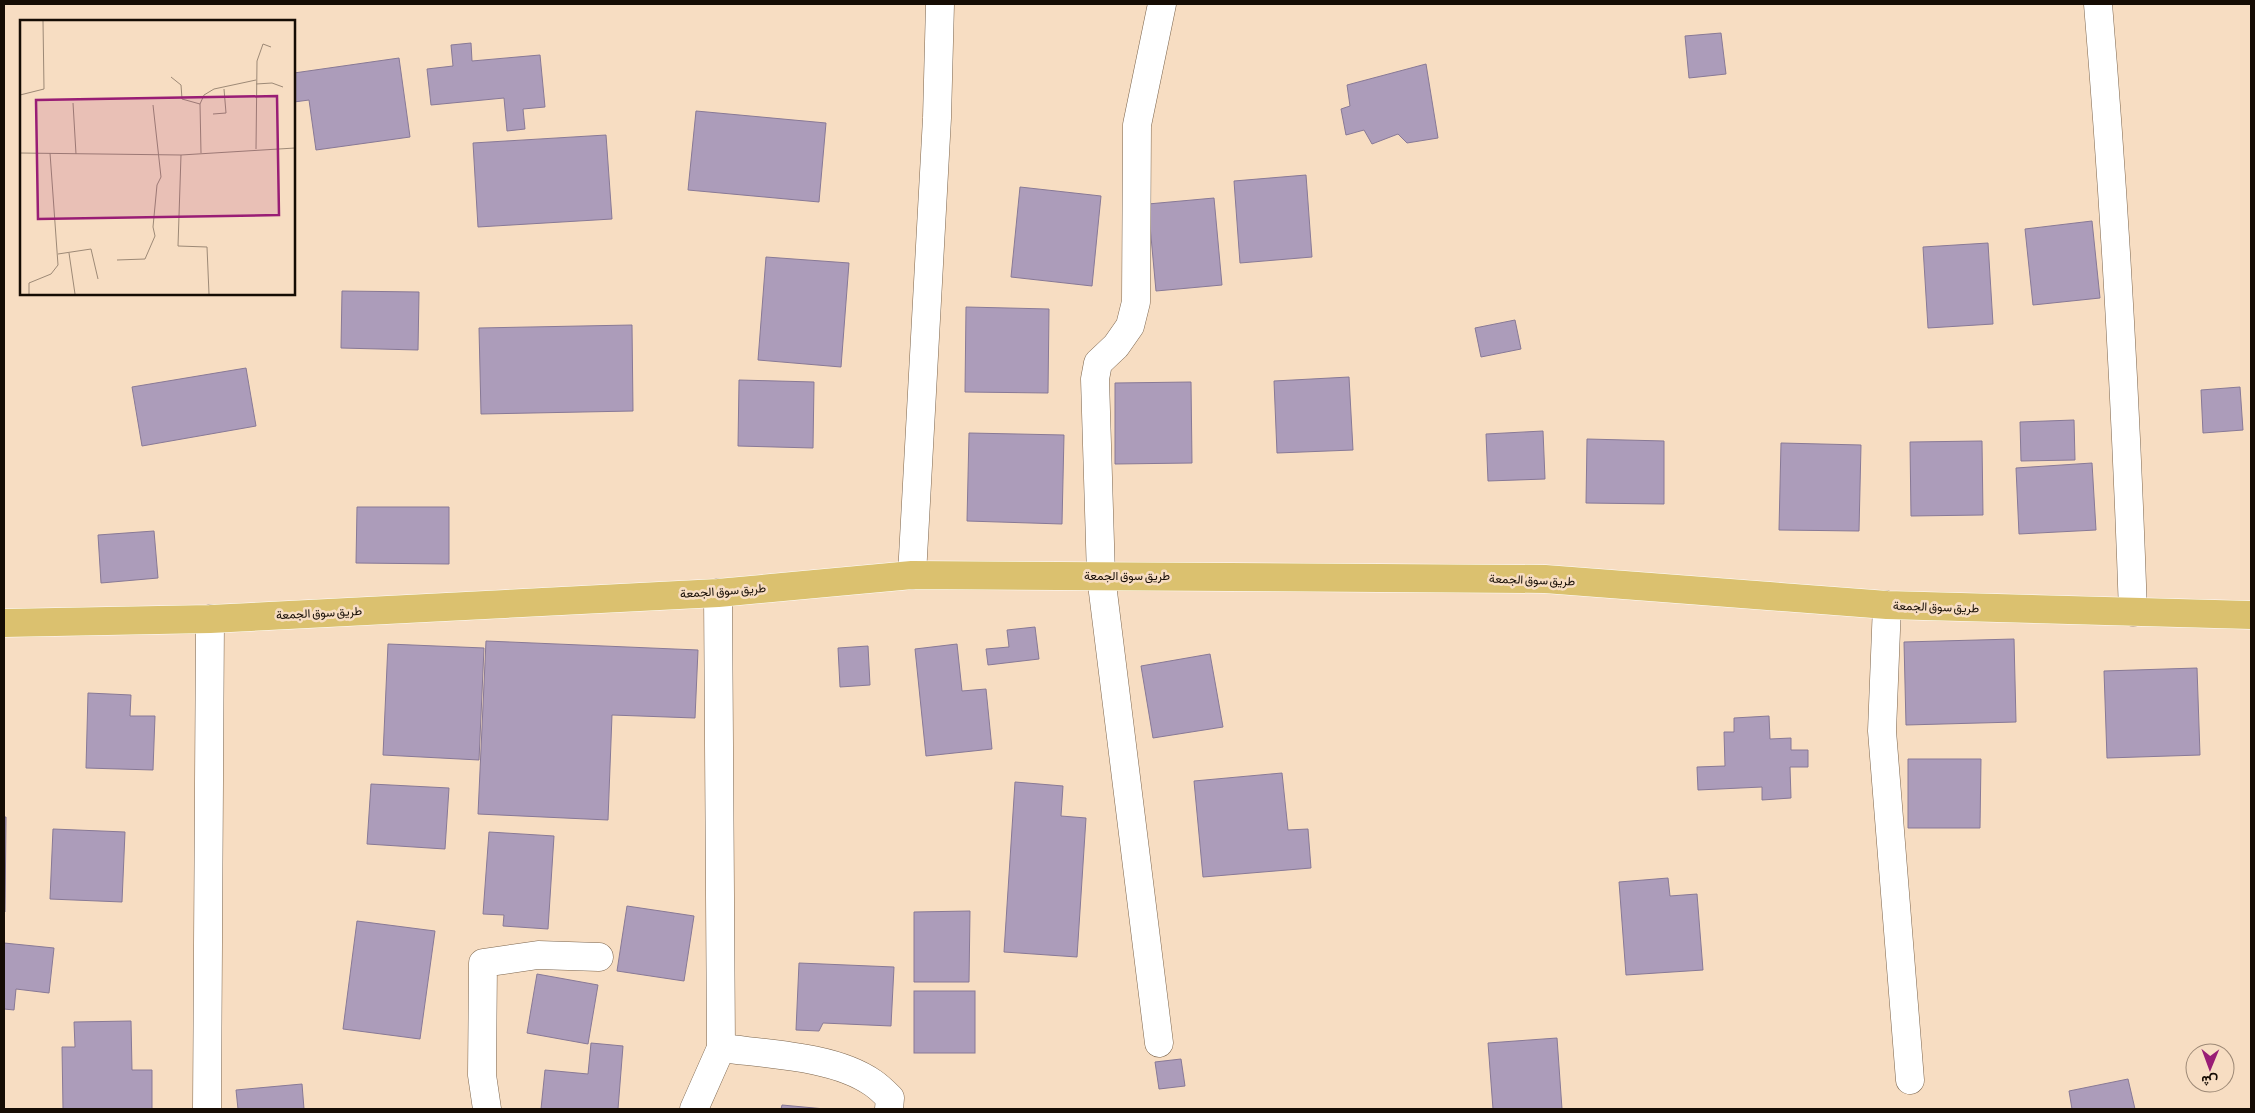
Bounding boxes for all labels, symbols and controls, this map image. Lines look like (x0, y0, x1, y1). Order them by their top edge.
inset map (20, 20, 295, 295)
street label: طريق سوق الجمعة (1084, 569, 1170, 584)
street label: طريق سوق الجمعة (1489, 571, 1576, 590)
street label: طريق سوق الجمعة (679, 581, 767, 602)
street label: طريق سوق الجمعة (1893, 598, 1980, 617)
street label: طريق سوق الجمعة (276, 604, 363, 623)
north arrow (2185, 1043, 2235, 1093)
text: ش (2201, 1072, 2218, 1089)

